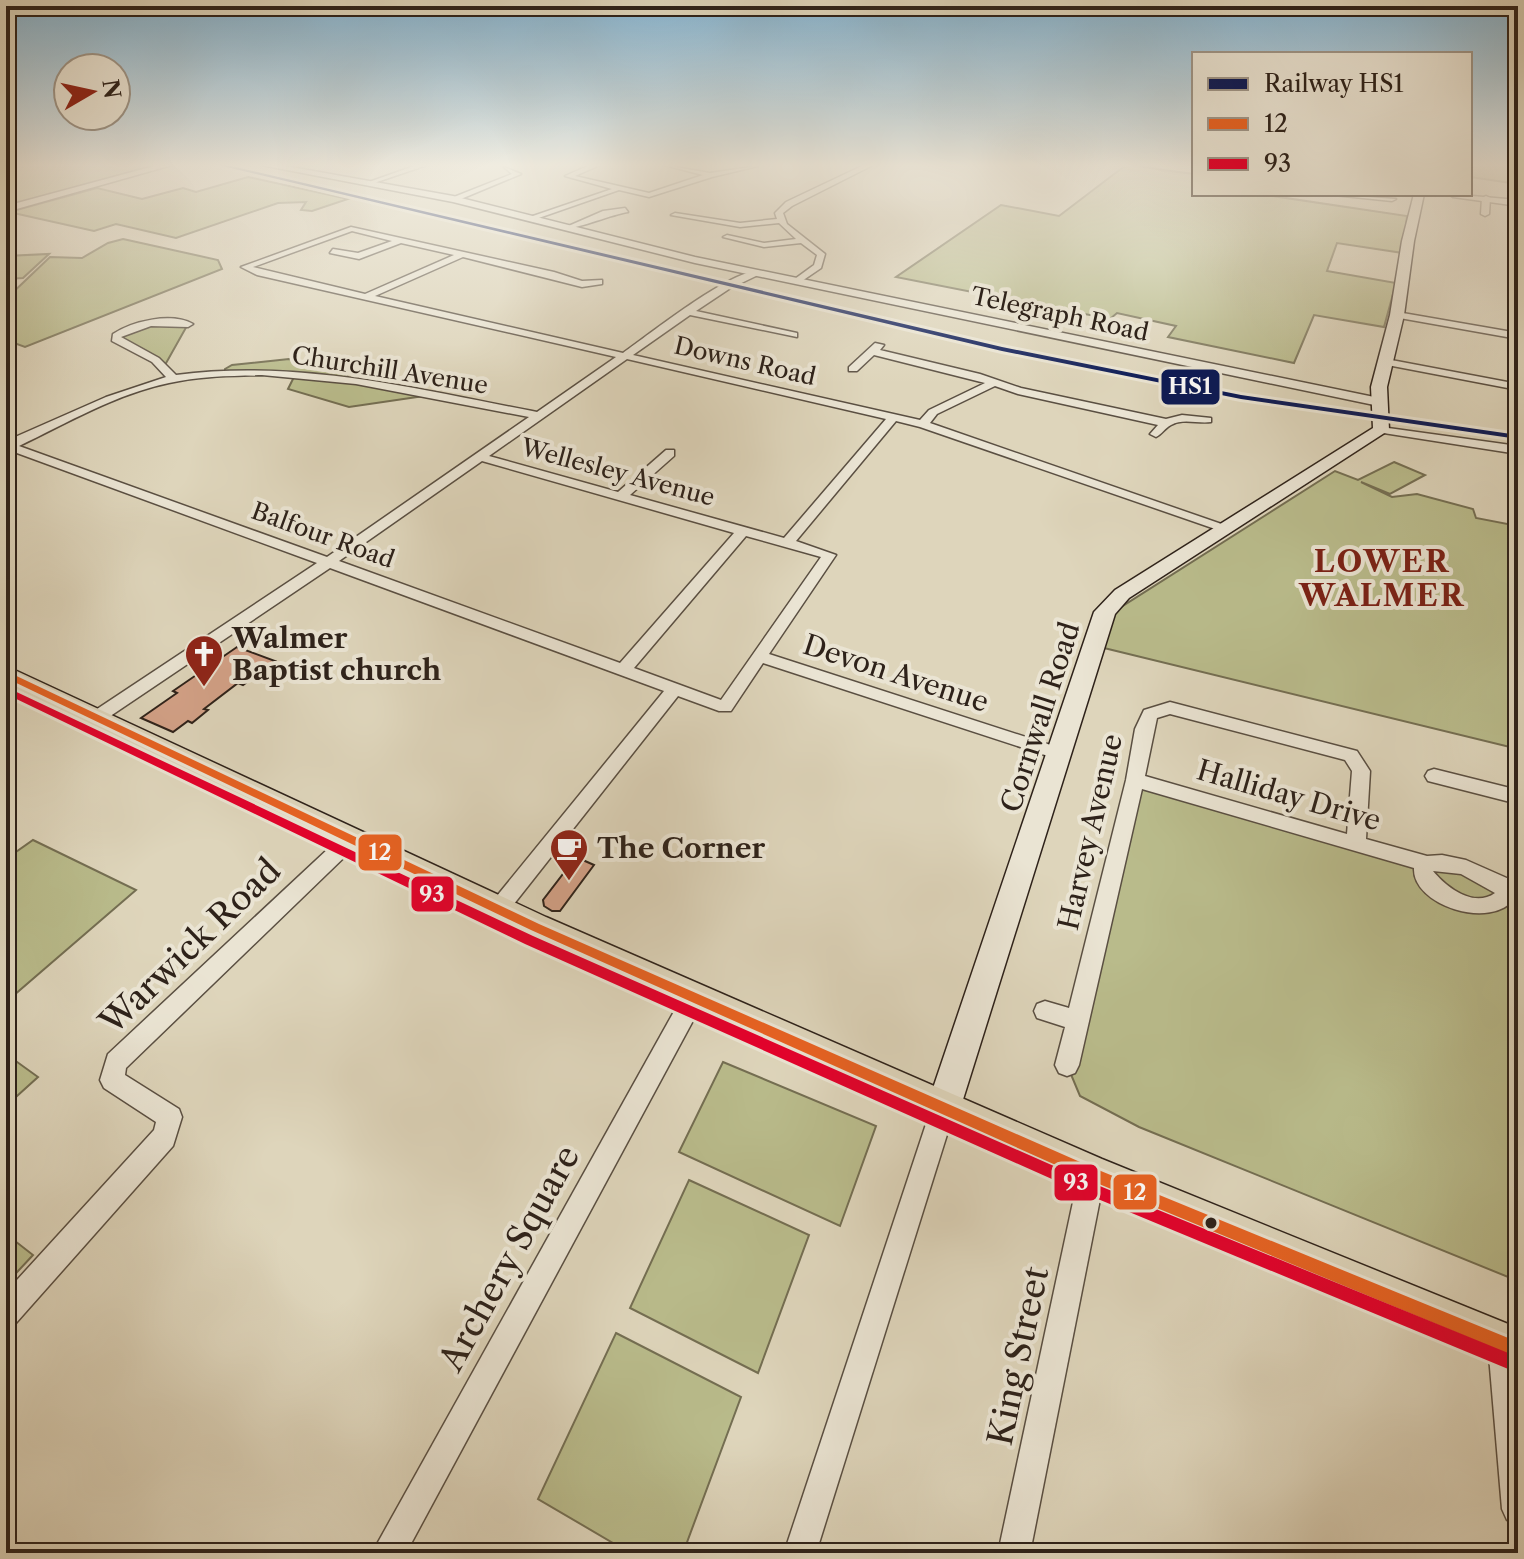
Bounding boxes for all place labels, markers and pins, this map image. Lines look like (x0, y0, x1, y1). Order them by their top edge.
place label: Walmer Baptist church (231, 621, 441, 687)
church icon: Walmer Baptist church (183, 633, 225, 688)
cafe icon: The Corner (548, 827, 590, 882)
place label: The Corner (597, 831, 765, 865)
unlabelled marker (1203, 1215, 1219, 1231)

